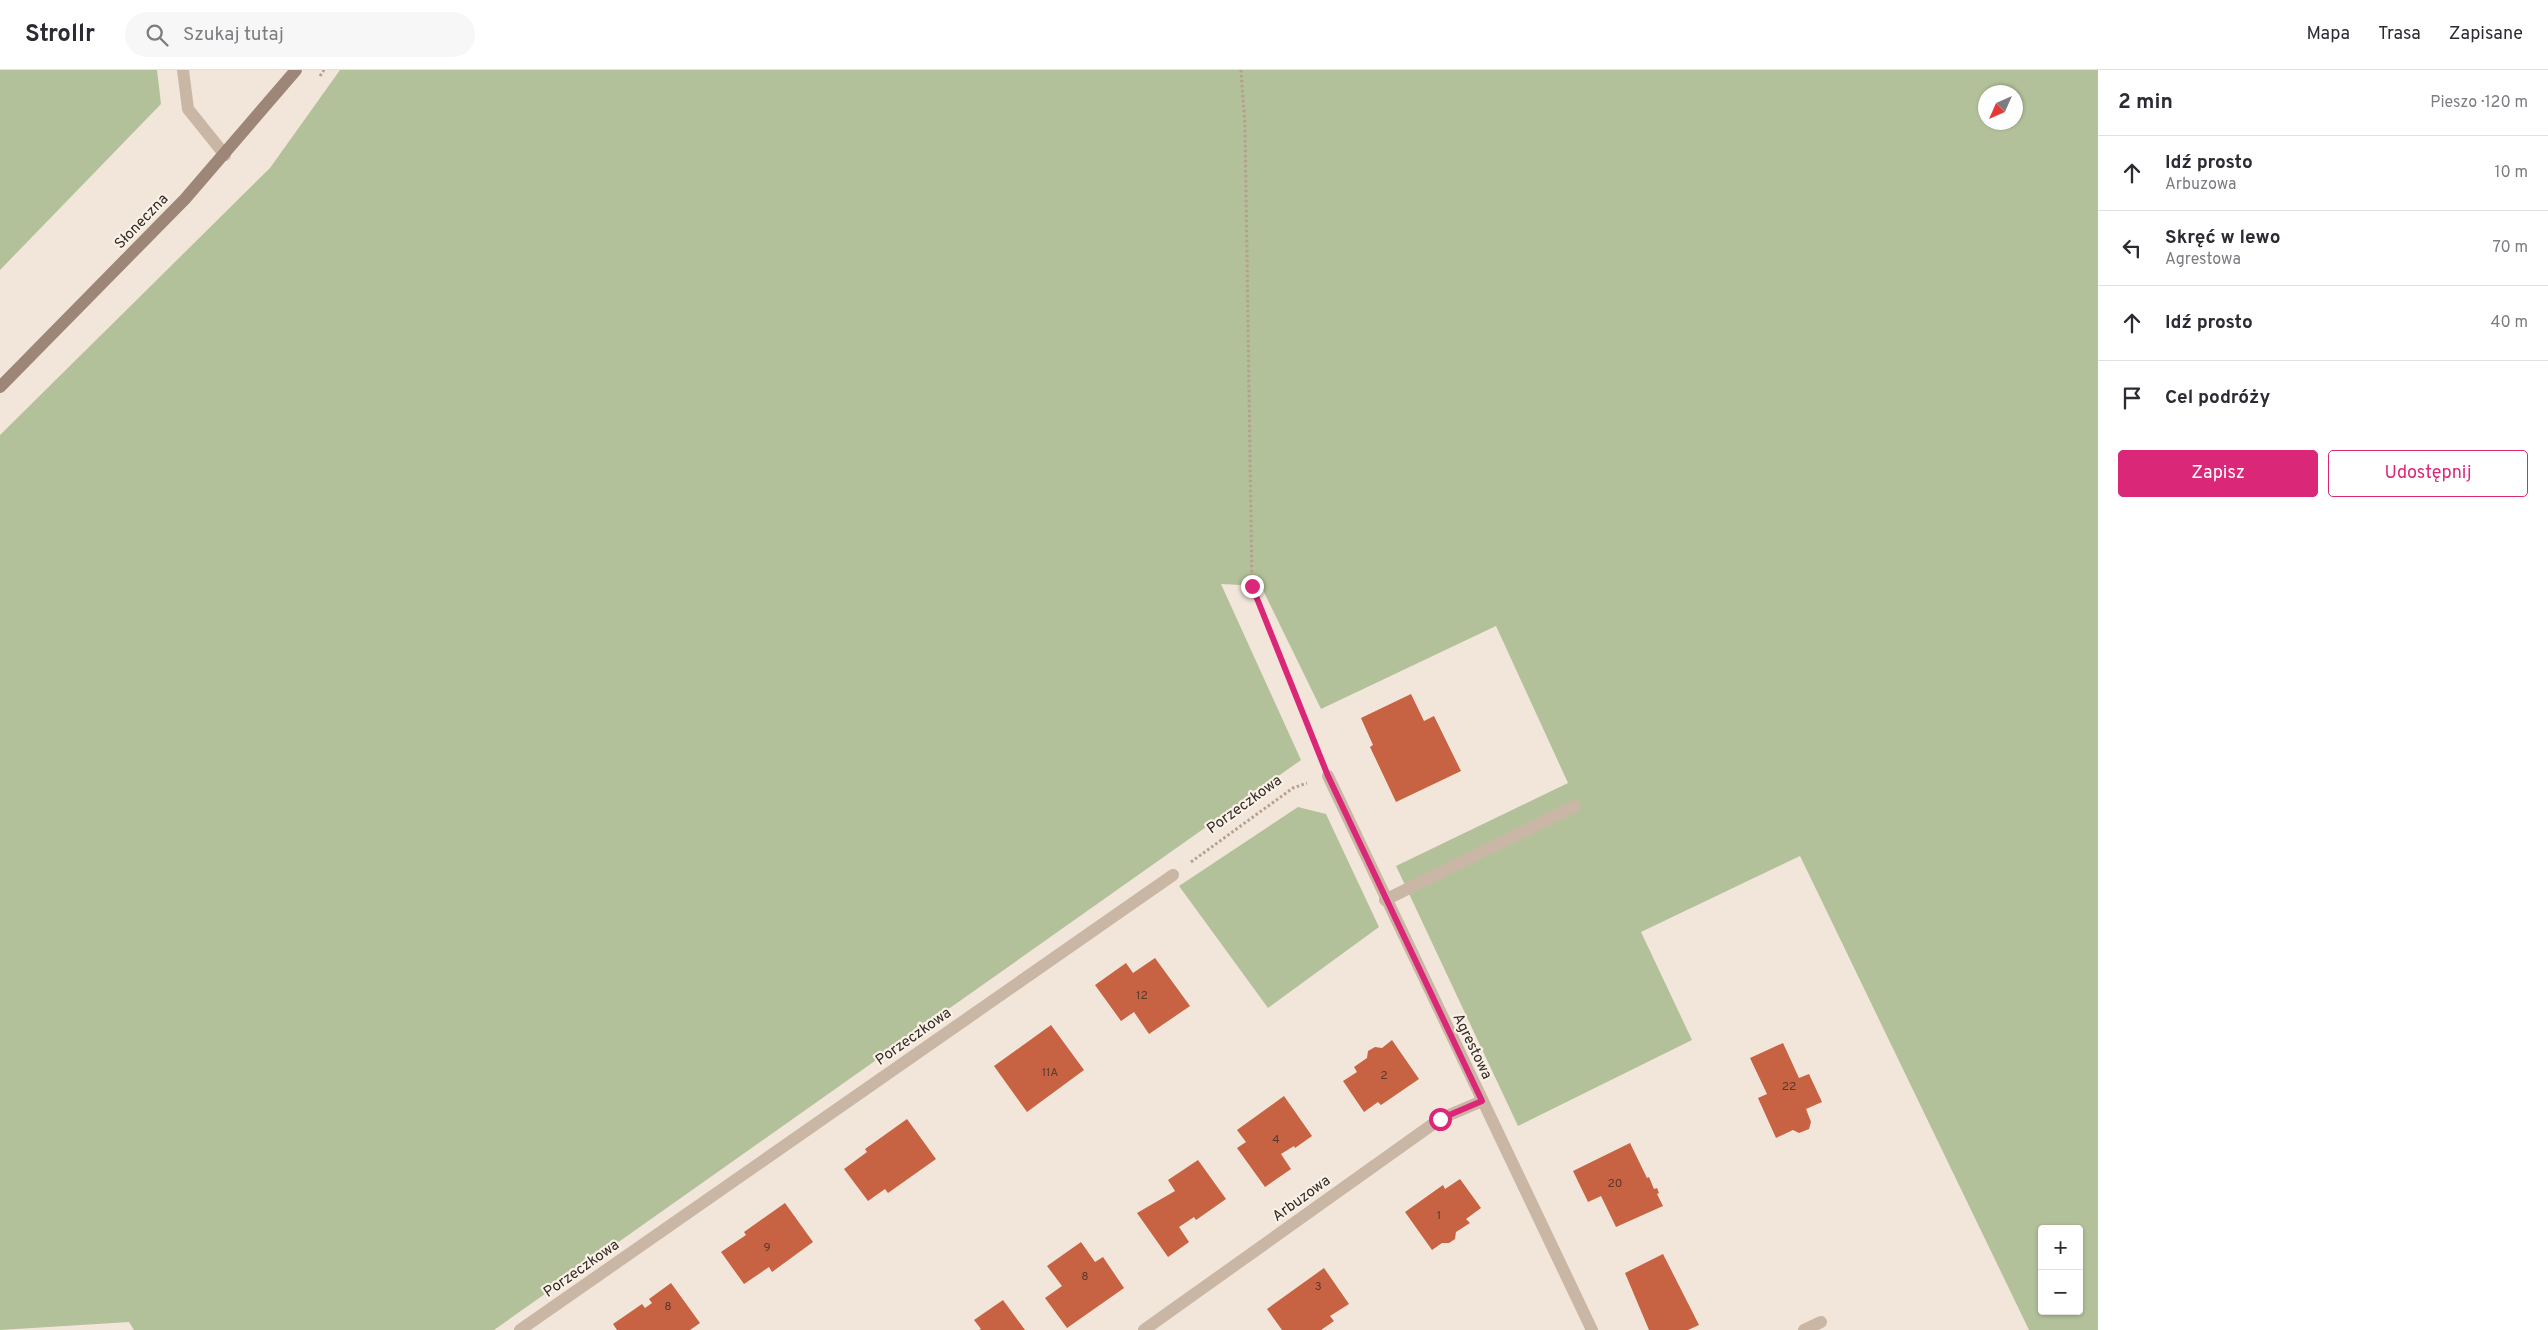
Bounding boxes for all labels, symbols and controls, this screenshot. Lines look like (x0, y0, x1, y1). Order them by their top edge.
search box (125, 12, 475, 57)
text: Strollr (25, 20, 95, 50)
icon: search (143, 21, 171, 49)
text: Szukaj tutaj (183, 23, 284, 47)
text: Mapa (2307, 23, 2350, 46)
text: Trasa (2378, 23, 2421, 46)
text: Zapisane (2449, 23, 2523, 46)
north arrow (1978, 85, 2023, 130)
text: 2 min (2118, 89, 2173, 116)
text: Pieszo · 120 m (2430, 93, 2528, 113)
text: Idź prosto (2165, 151, 2253, 175)
icon: ahead (2118, 159, 2146, 187)
text: 10 m (2494, 163, 2528, 183)
text: Arbuzowa (2165, 175, 2236, 195)
street label: Słoneczna (111, 190, 173, 254)
text: Skręć w lewo (2165, 226, 2280, 250)
icon: left (2118, 234, 2146, 262)
text: 70 m (2493, 238, 2528, 258)
text: Agrestowa (2165, 250, 2241, 270)
icon: ahead (2118, 309, 2146, 337)
text: Idź prosto (2165, 311, 2253, 335)
text: 40 m (2490, 313, 2528, 333)
icon: arrive (2118, 384, 2146, 412)
text: Cel podróży (2165, 386, 2270, 410)
button: Zapisz (2118, 450, 2318, 497)
button: Udostępnij (2328, 450, 2528, 497)
route end (1241, 575, 1264, 598)
street label: Porzeczkowa (1204, 772, 1286, 839)
house number: 12 (1136, 988, 1148, 1004)
street label: Porzeczkowa (872, 1004, 956, 1070)
street label: Agrestowa (1448, 1011, 1496, 1083)
house number: 11A (1042, 1065, 1058, 1081)
house number: 2 (1380, 1068, 1388, 1084)
house number: 22 (1782, 1079, 1796, 1095)
route start (1429, 1108, 1452, 1131)
house number: 4 (1272, 1132, 1280, 1148)
street label: Arbuzowa (1269, 1172, 1335, 1227)
house number: 20 (1607, 1176, 1623, 1192)
house number: 1 (1437, 1208, 1441, 1224)
map controls (2038, 1225, 2083, 1315)
button: + (2038, 1225, 2083, 1270)
street label: Porzeczkowa (540, 1236, 624, 1302)
house number: 9 (763, 1240, 771, 1256)
house number: 8 (1081, 1269, 1089, 1285)
button: − (2038, 1270, 2083, 1315)
house number: 3 (1314, 1279, 1322, 1295)
house number: 8 (664, 1299, 672, 1315)

